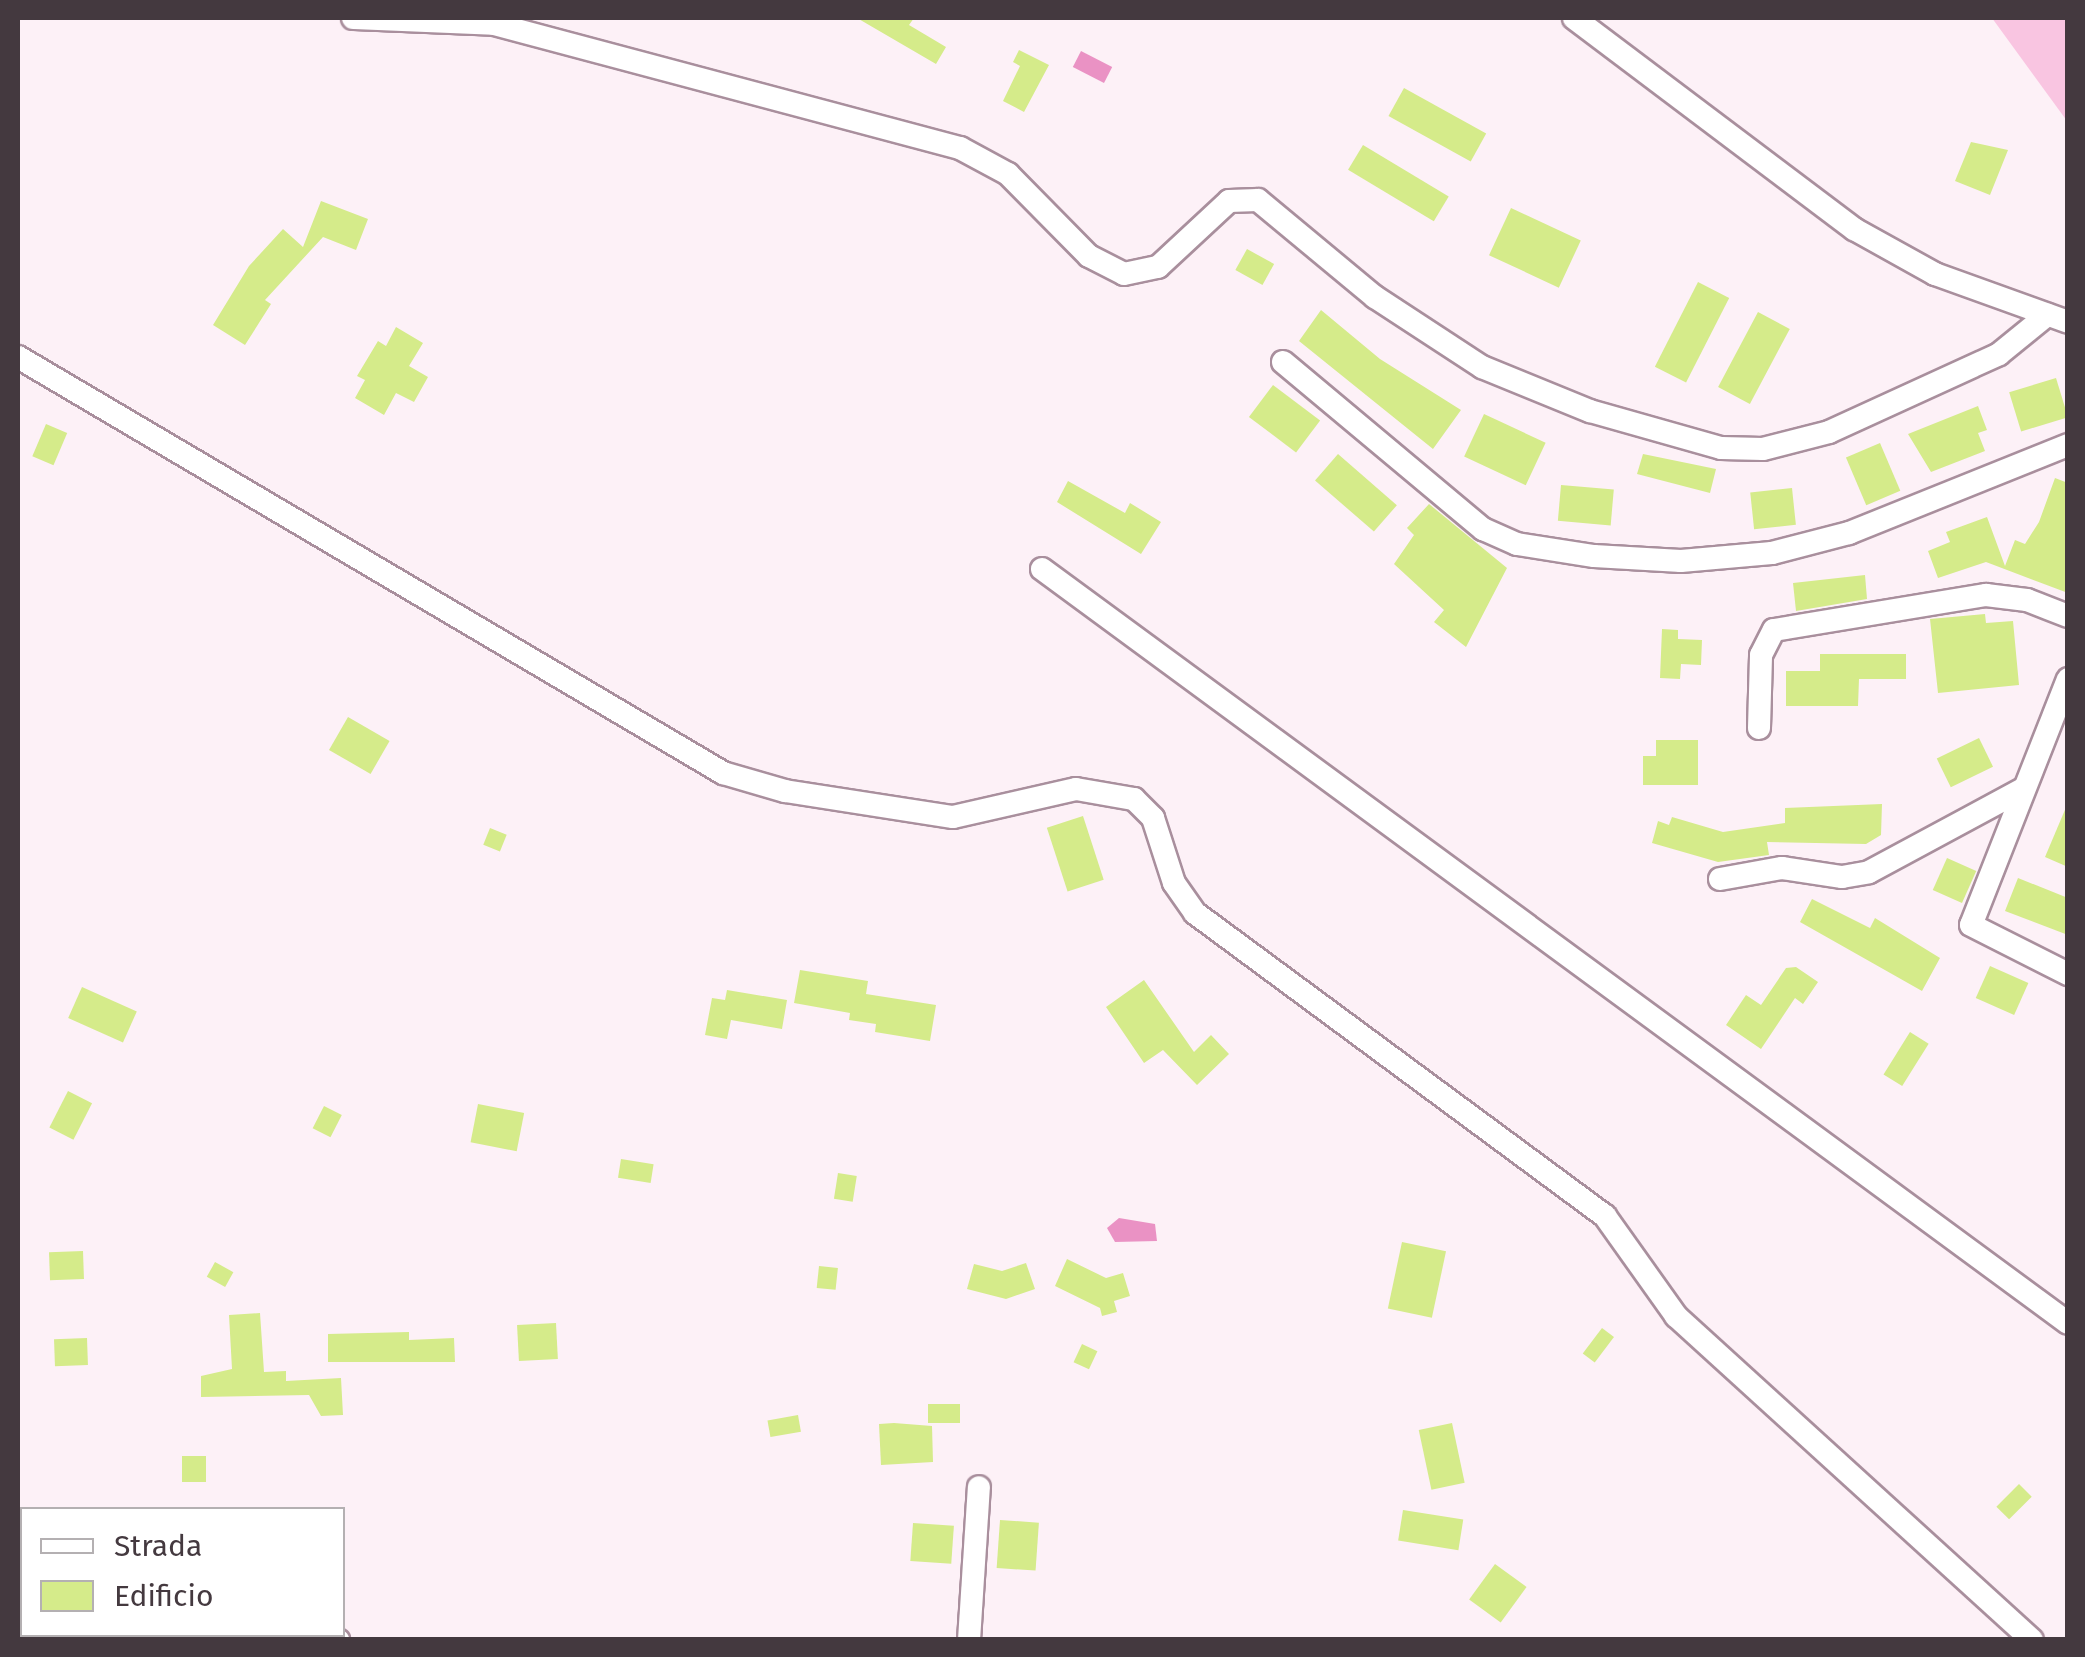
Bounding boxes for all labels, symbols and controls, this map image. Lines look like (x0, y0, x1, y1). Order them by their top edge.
legend (20, 1507, 345, 1637)
text: Strada (114, 1528, 202, 1564)
text: Edificio (114, 1578, 213, 1614)

